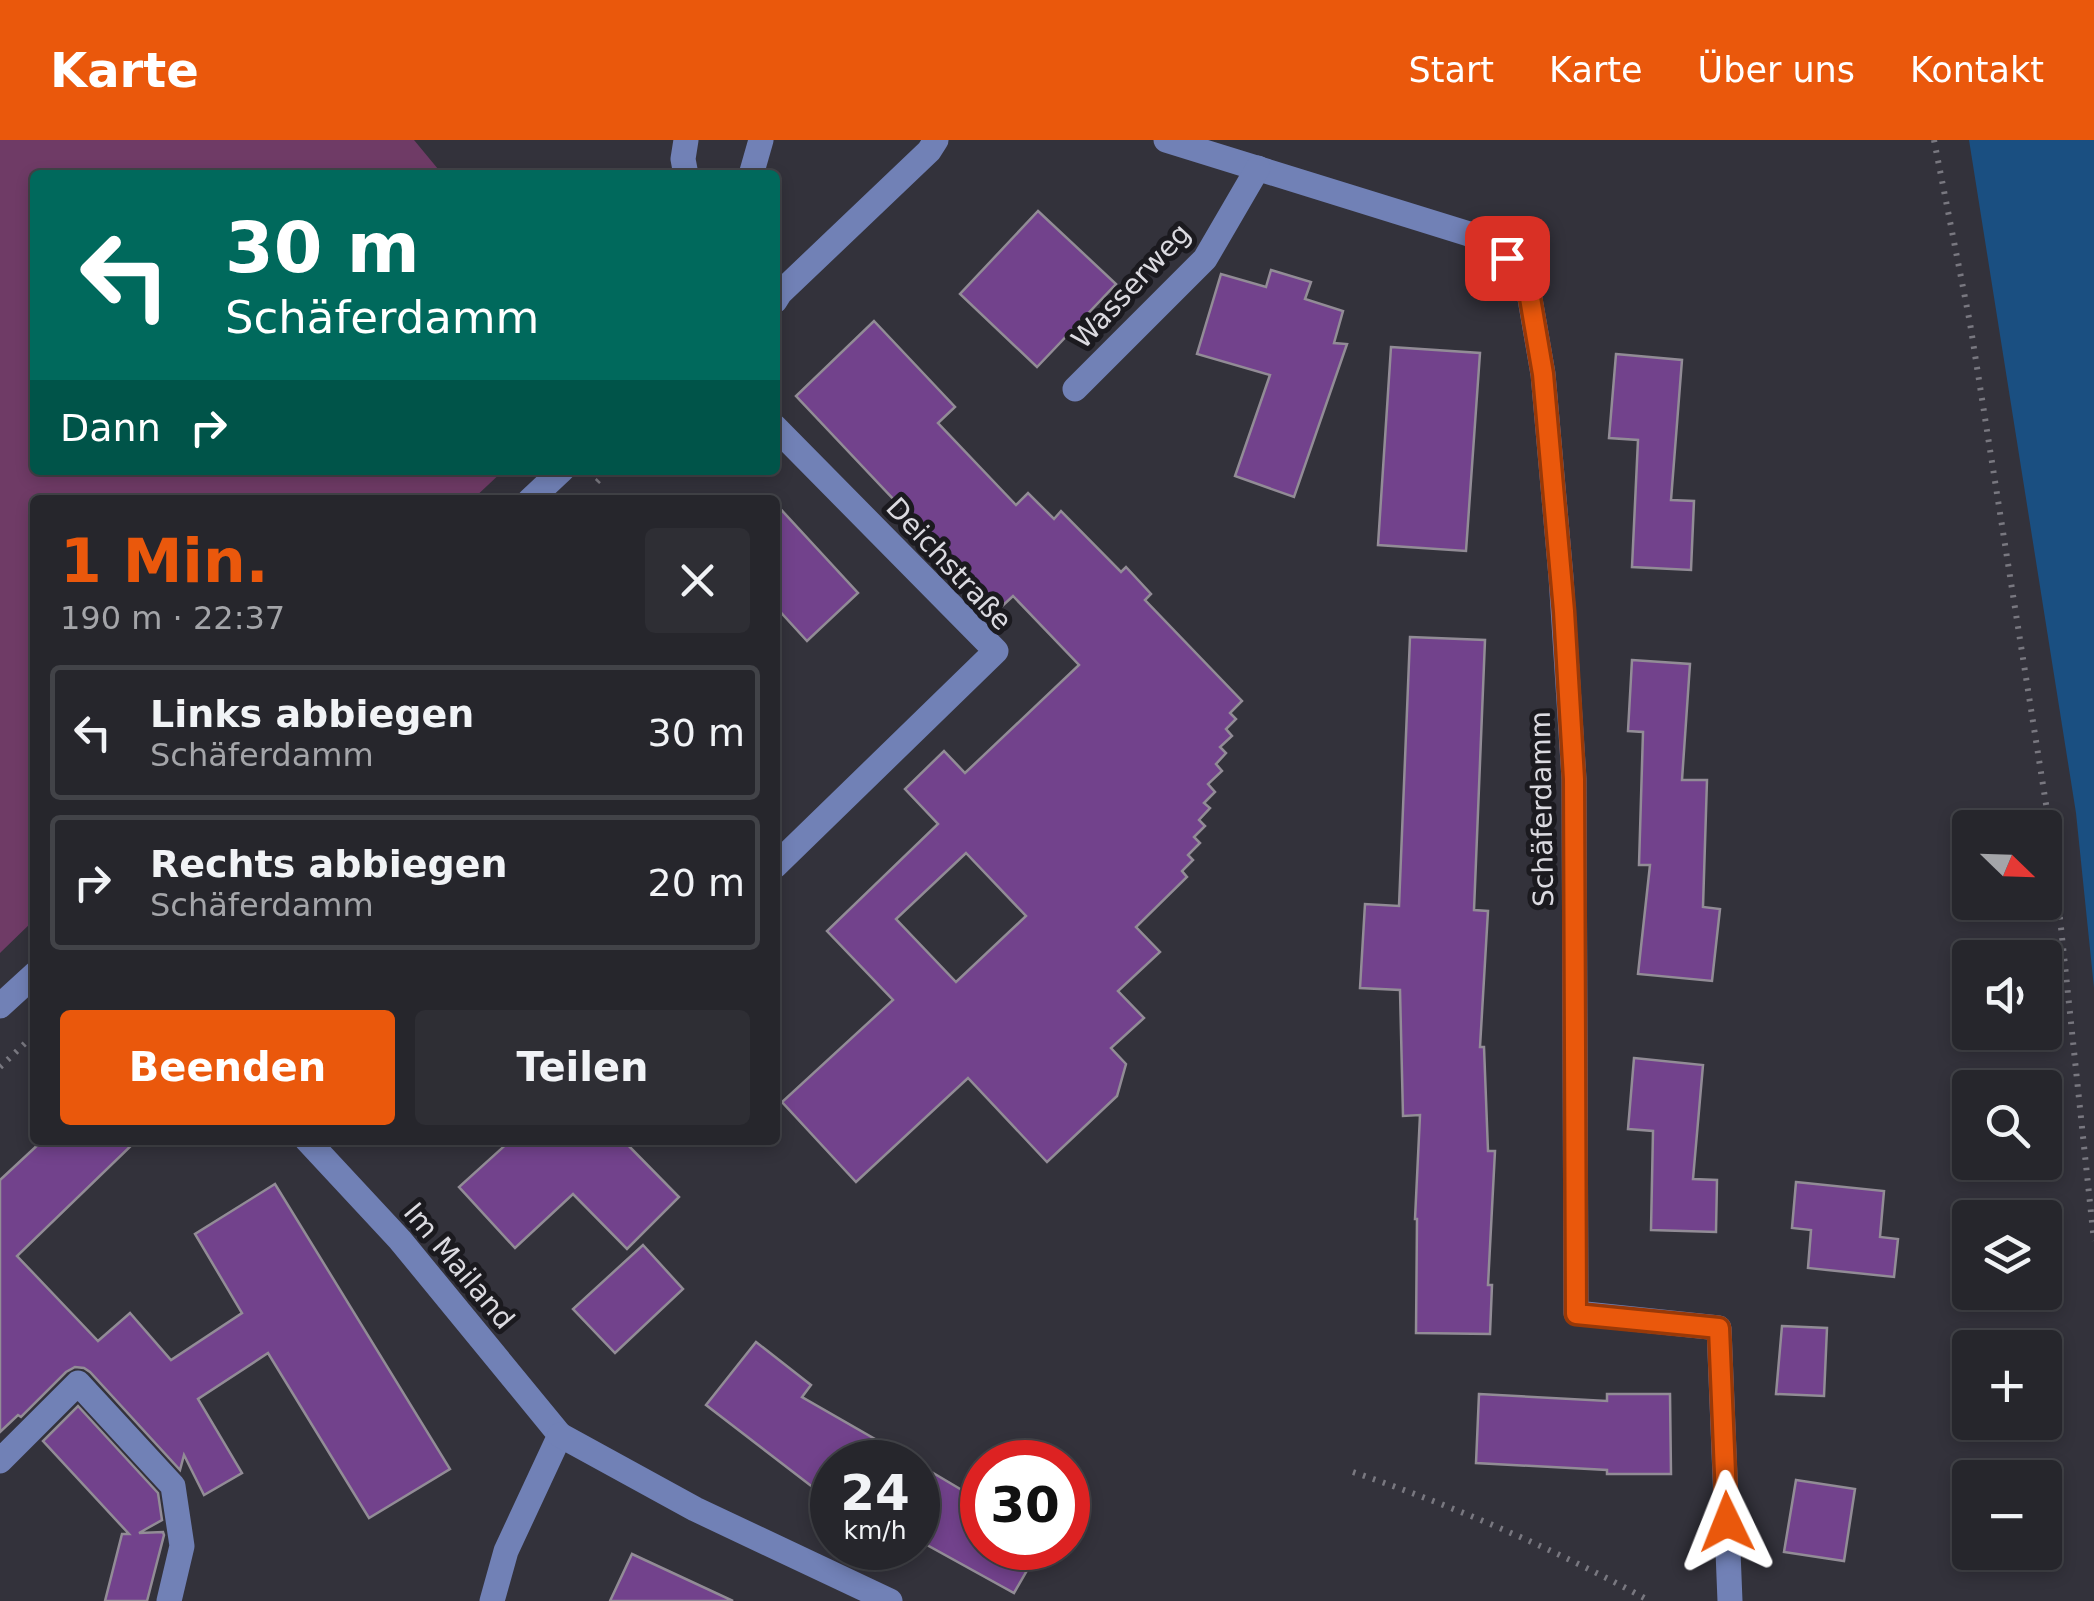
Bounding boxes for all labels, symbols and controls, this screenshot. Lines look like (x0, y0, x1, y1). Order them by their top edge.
text: Karte (50, 42, 199, 98)
text: Start (1409, 50, 1494, 90)
text: Karte (1549, 50, 1643, 90)
text: Über uns (1698, 50, 1855, 90)
text: Kontakt (1910, 50, 2044, 90)
text: 30 m (225, 207, 420, 289)
icon: left (60, 210, 190, 340)
pin (1465, 216, 1550, 301)
street label: Wasserweg (1065, 217, 1197, 355)
icon: arrive (1480, 231, 1535, 286)
text: Schäferdamm (225, 291, 539, 344)
icon: right (181, 400, 236, 455)
text: Dann (60, 406, 161, 450)
street label: Deichstraße (879, 491, 1019, 637)
text: 1 Min. (60, 526, 268, 596)
button: close (645, 528, 750, 633)
text: 190 m · 22:37 (60, 599, 285, 637)
text: Links abbiegen (150, 692, 474, 736)
icon: left (65, 705, 120, 760)
text: 30 m (648, 711, 745, 755)
street label: Schäferdamm (1524, 711, 1560, 907)
text: Schäferdamm (150, 736, 374, 774)
north arrow (1952, 810, 2062, 920)
map controls (1952, 810, 2062, 1570)
text: Rechts abbiegen (150, 842, 508, 886)
icon: right (65, 855, 120, 910)
text: 20 m (648, 861, 745, 905)
text: Schäferdamm (150, 886, 374, 924)
button: sound (1952, 940, 2062, 1050)
button: Beenden (60, 1010, 395, 1125)
button: Teilen (415, 1010, 750, 1125)
button: search (1952, 1070, 2062, 1180)
street label: Im Mailand (397, 1196, 521, 1336)
button: layers (1952, 1200, 2062, 1310)
button: + (1952, 1330, 2062, 1440)
speed limit sign: 30 (960, 1440, 1090, 1570)
button: − (1952, 1460, 2062, 1570)
text: 24 (840, 1464, 910, 1522)
position arrow (1675, 1470, 1779, 1574)
text: km/h (843, 1516, 907, 1545)

